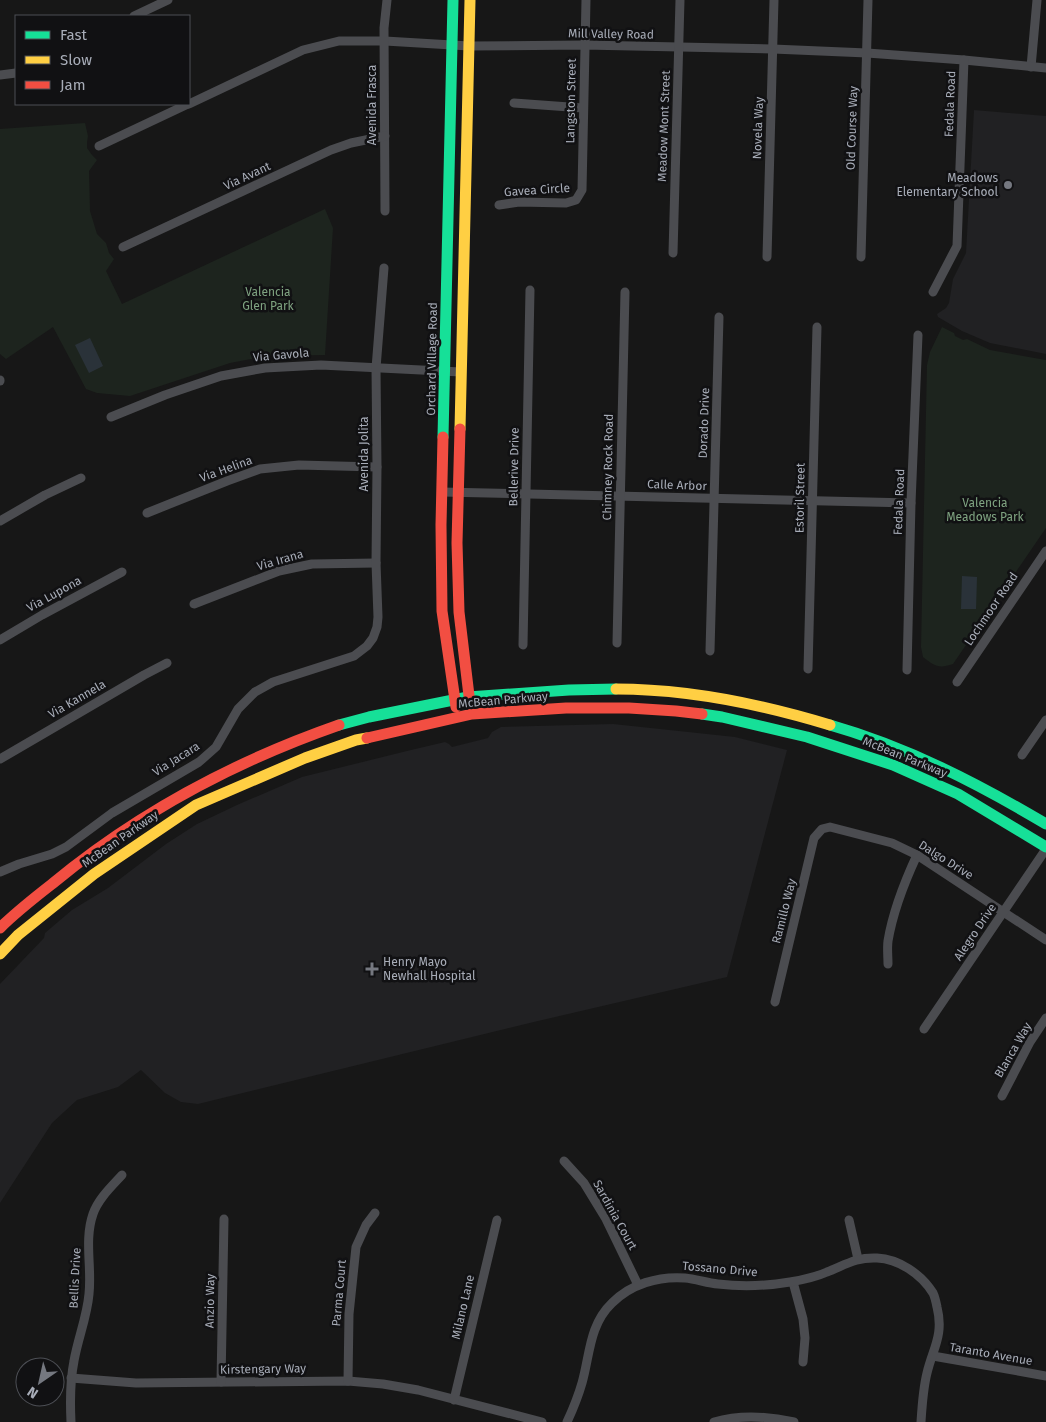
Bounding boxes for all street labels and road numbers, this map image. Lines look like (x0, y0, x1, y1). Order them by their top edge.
street label: Mill Valley Road (568, 26, 654, 42)
street label: Langston Street (563, 58, 579, 144)
street label: Avenida Frasca (365, 65, 379, 145)
street label: Meadow Mont Street (655, 69, 673, 182)
street label: Fedala Road (942, 71, 958, 137)
street label: Old Course Way (844, 86, 860, 170)
street label: Novela Way (750, 96, 766, 159)
street label: Via Avant (221, 159, 273, 193)
street label: Gavea Circle (504, 181, 570, 199)
street label: Orchard Village Road (424, 302, 440, 416)
street label: Via Gavola (252, 346, 310, 364)
street label: Dorado Drive (696, 387, 712, 459)
street label: Chimney Rock Road (600, 414, 616, 520)
street label: Avenida Jolita (357, 417, 371, 491)
street label: Bellerive Drive (506, 427, 522, 507)
street label: Via Helina (198, 453, 254, 485)
street label: Estoril Street (792, 462, 808, 533)
street label: Fedala Road (891, 469, 907, 535)
street label: Calle Arbor (647, 477, 708, 493)
street label: Via Irana (255, 547, 305, 573)
street label: Lochmoor Road (961, 570, 1021, 648)
street label: Via Lupona (24, 573, 84, 615)
street label: Via Kannela (46, 677, 108, 721)
street label: McBean Parkway (458, 689, 548, 711)
street label: McBean Parkway (861, 734, 949, 780)
street label: Via Jacara (150, 739, 202, 779)
street label: McBean Parkway (79, 807, 161, 871)
street label: Dalgo Drive (916, 838, 976, 882)
street label: Ramillo Way (769, 877, 799, 945)
street label: Alegro Drive (951, 901, 999, 963)
street label: Blanca Way (992, 1020, 1034, 1080)
street label: Sardinia Court (590, 1178, 640, 1253)
street label: Bellis Drive (66, 1247, 84, 1309)
street label: Parma Court (329, 1258, 349, 1327)
street label: Tossano Drive (682, 1259, 758, 1279)
street label: Milano Lane (449, 1273, 477, 1341)
street label: Anzio Way (203, 1274, 217, 1328)
street label: Taranto Avenue (948, 1340, 1034, 1368)
street label: Kirstengary Way (220, 1361, 306, 1377)

